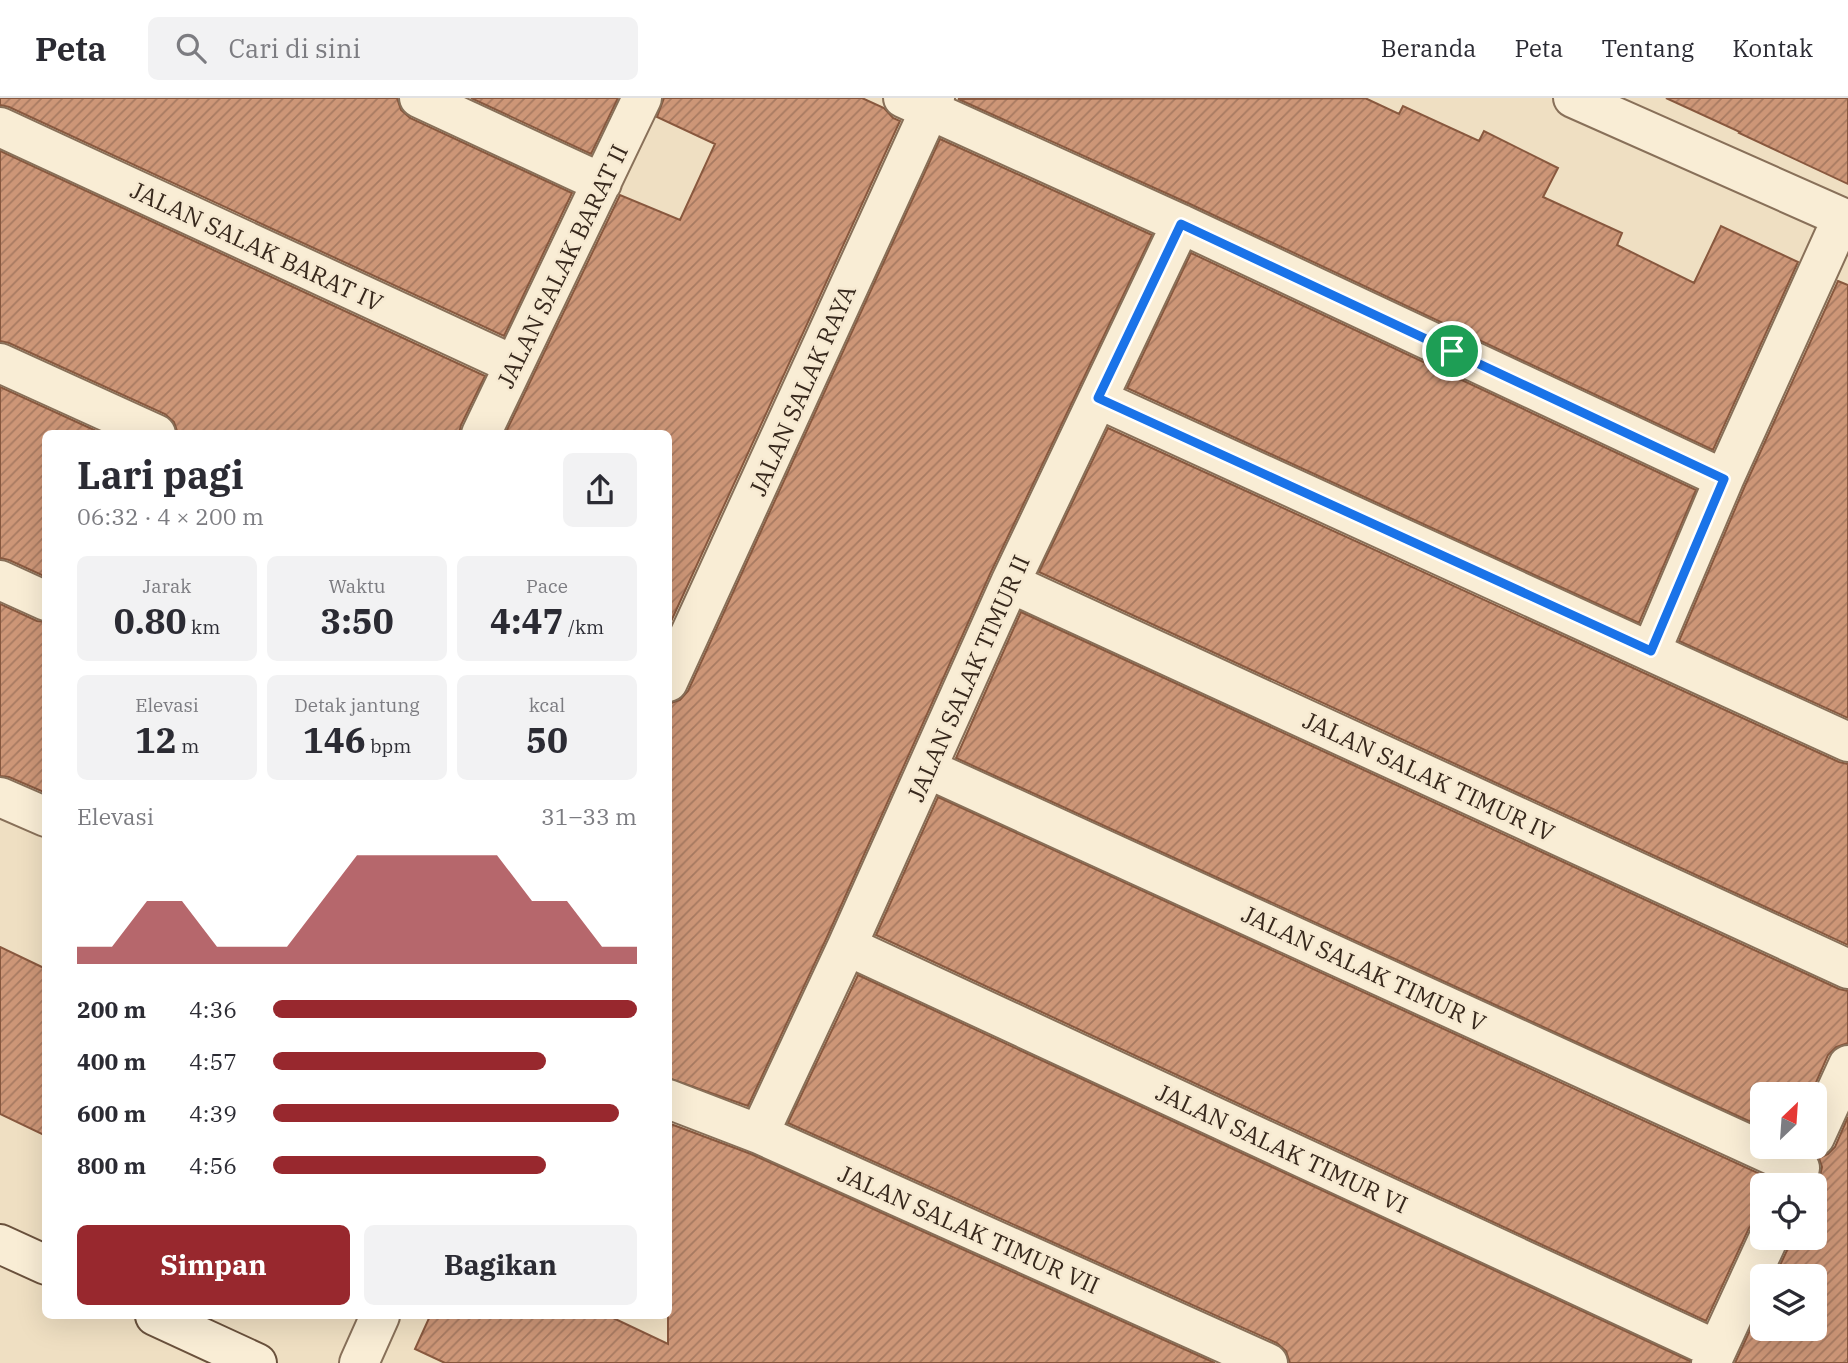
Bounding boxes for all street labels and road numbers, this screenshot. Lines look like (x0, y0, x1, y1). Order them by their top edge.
street label: JALAN SALAK BARAT II (489, 139, 635, 393)
street label: JALAN SALAK BARAT IV (126, 173, 388, 319)
street label: JALAN SALAK RAYA (741, 279, 863, 501)
street label: JALAN SALAK TIMUR II (899, 550, 1037, 806)
street label: JALAN SALAK TIMUR IV (1298, 704, 1560, 848)
street label: JALAN SALAK TIMUR V (1237, 897, 1491, 1039)
street label: JALAN SALAK TIMUR VI (1151, 1076, 1413, 1220)
street label: JALAN SALAK TIMUR VII (833, 1157, 1105, 1301)

